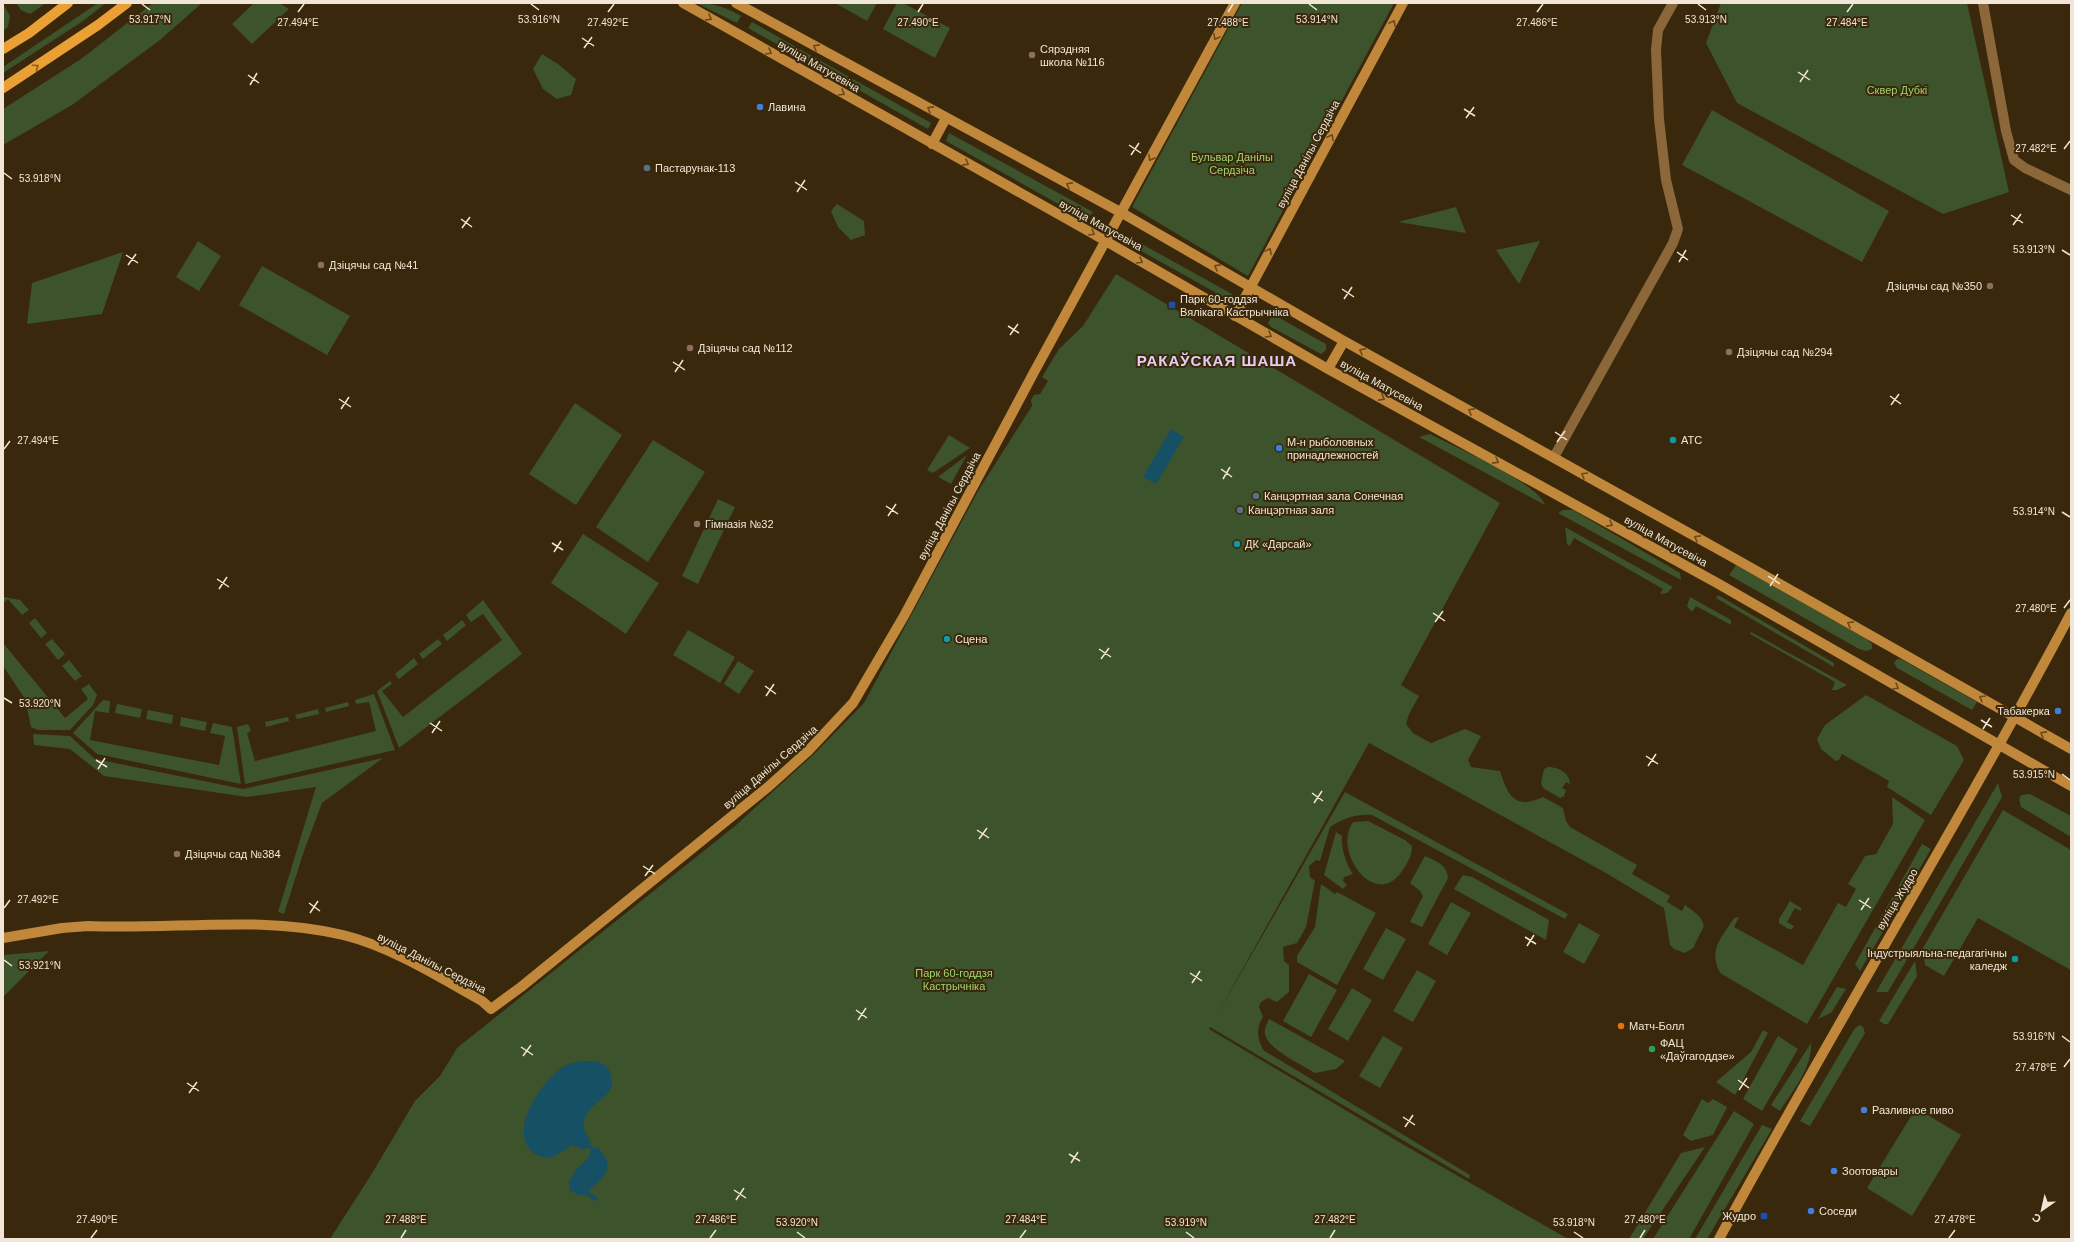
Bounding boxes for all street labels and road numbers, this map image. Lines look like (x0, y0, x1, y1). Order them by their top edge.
street label: вуліца Матусевіча (776, 38, 863, 95)
street label: вуліца Данілы Сердзіча (1274, 97, 1342, 210)
street label: вуліца Матусевіча (1058, 197, 1145, 253)
street label: вуліца Матусевіча (1339, 357, 1426, 413)
street label: вуліца Данілы Сердзіча (915, 449, 983, 562)
street label: вуліца Матусевіча (1623, 513, 1710, 569)
street label: вуліца Данілы Сердзіча (721, 722, 820, 811)
street label: вуліца Жудро (1874, 866, 1920, 932)
street label: вуліца Данілы Сердзіча (376, 930, 489, 996)

